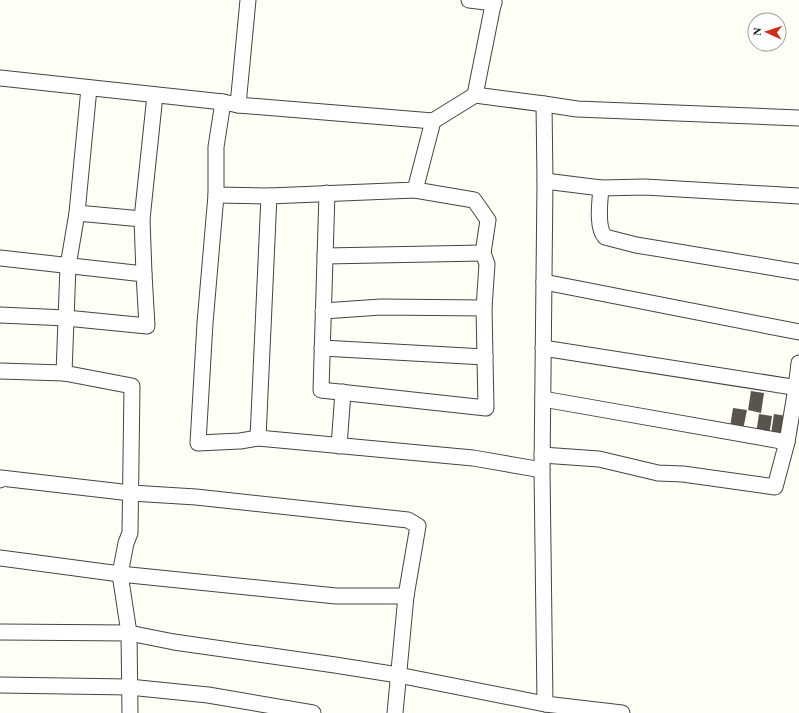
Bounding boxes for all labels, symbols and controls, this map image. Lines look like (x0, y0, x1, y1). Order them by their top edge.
north arrow (747, 12, 787, 52)
text: N (751, 27, 763, 36)

